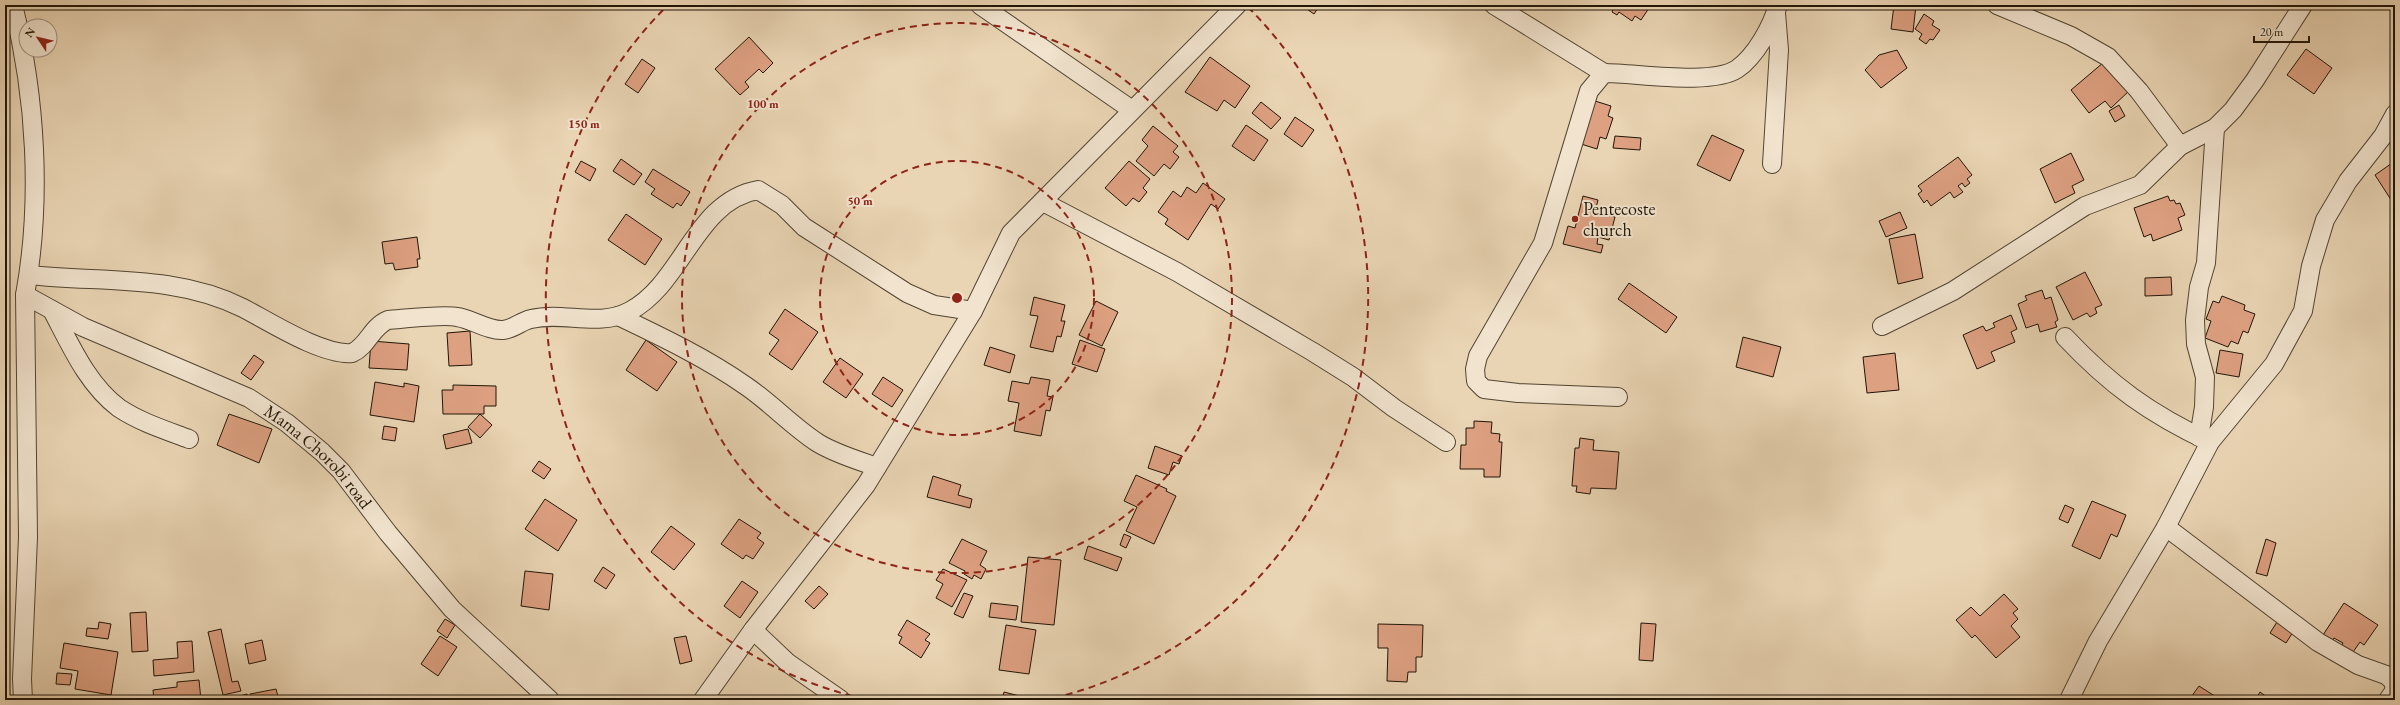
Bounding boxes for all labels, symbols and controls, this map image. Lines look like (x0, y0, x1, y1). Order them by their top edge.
north arrow (18, 18, 58, 58)
scale bar (2254, 18, 2309, 44)
text: 20 m (2260, 24, 2284, 40)
text: N (22, 25, 38, 40)
text: 100 m (747, 96, 779, 112)
text: 150 m (568, 116, 600, 132)
text: 50 m (847, 193, 873, 209)
place label: Pentecoste church (1583, 197, 1655, 241)
marker: Pentecoste church (1570, 214, 1580, 224)
centre of rings (950, 291, 964, 305)
street label: Mama Chorobi road (260, 399, 378, 514)

